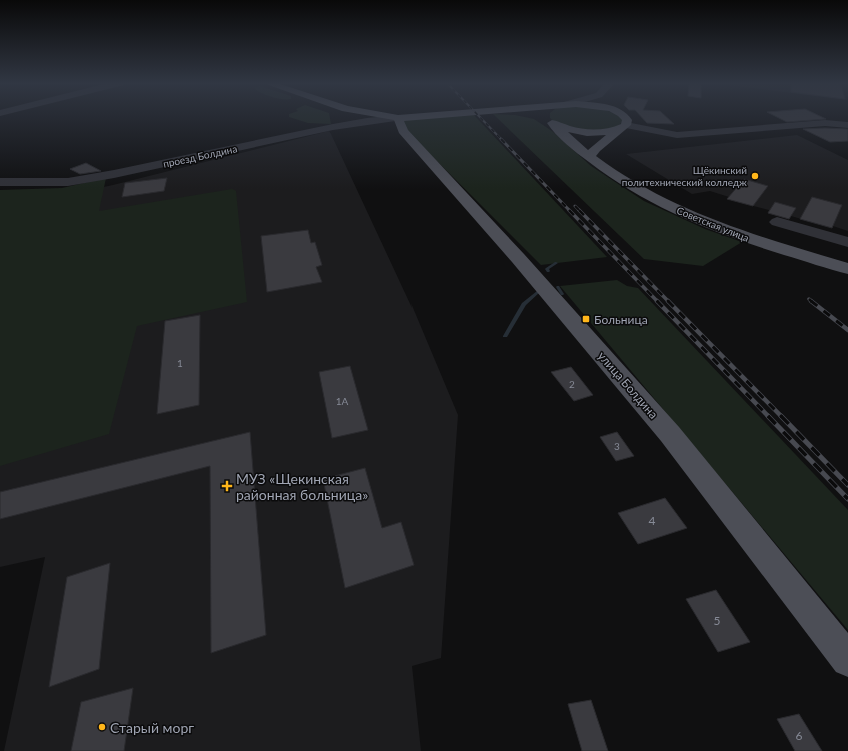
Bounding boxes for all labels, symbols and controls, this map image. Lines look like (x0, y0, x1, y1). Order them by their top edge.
street label: проезд Болдина (162, 142, 238, 170)
place label: Щёкинский политехнический колледж (622, 164, 747, 188)
marker: Щёкинский политехнический колледж (750, 171, 760, 181)
street label: Советская улица (675, 204, 751, 244)
place label: Больница (594, 312, 648, 327)
marker: Больница (581, 314, 591, 324)
street label: улица Болдина (595, 348, 661, 422)
house number: 1 (177, 357, 183, 369)
house number: 2 (569, 378, 575, 390)
house number: 1А (336, 395, 349, 407)
house number: 3 (614, 440, 620, 452)
place label: МУЗ «Щекинская районная больница» (236, 470, 368, 503)
marker: МУЗ «Щекинская районная больница» (221, 480, 233, 492)
house number: 4 (649, 513, 656, 528)
house number: 5 (714, 613, 721, 628)
place label: Старый морг (110, 719, 194, 736)
marker: Старый морг (97, 722, 107, 732)
house number: 6 (796, 728, 803, 743)

